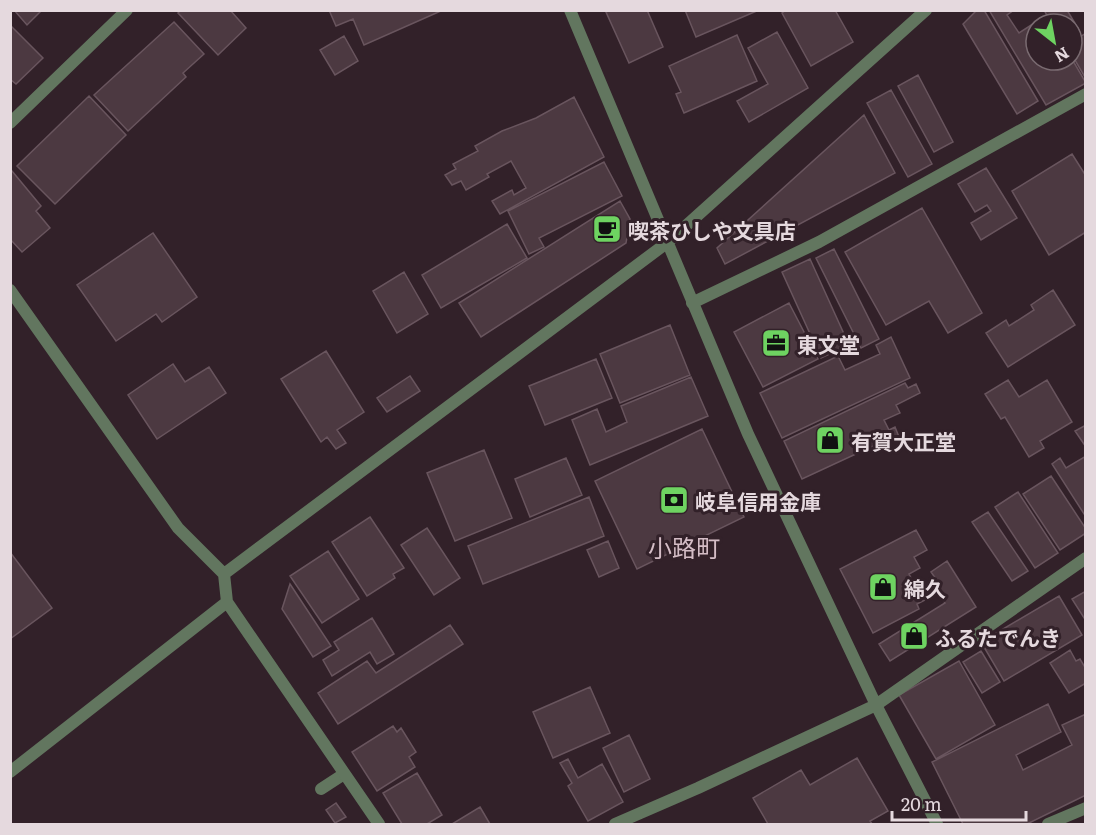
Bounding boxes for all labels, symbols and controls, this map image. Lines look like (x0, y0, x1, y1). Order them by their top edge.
north arrow (1024, 12, 1084, 72)
text: N (1050, 42, 1074, 69)
cafe icon: 喫茶ひしや文具店 (591, 213, 623, 245)
place label: 喫茶ひしや文具店 (628, 214, 796, 245)
office icon: 東文堂 (760, 327, 792, 359)
place label: 東文堂 (797, 328, 860, 359)
shop icon: 有賀大正堂 (814, 424, 846, 456)
place label: 有賀大正堂 (851, 425, 956, 456)
bank icon: 岐阜信用金庫 (658, 484, 690, 516)
place label: 岐阜信用金庫 (695, 485, 821, 516)
district label: 小路町 (648, 529, 720, 564)
shop icon: 綿久 (867, 571, 899, 603)
place label: 綿久 (904, 572, 946, 603)
shop icon: ふるたでんき (898, 620, 930, 652)
place label: ふるたでんき (935, 621, 1061, 652)
scale bar (892, 784, 1026, 822)
text: 20 m (901, 790, 942, 817)

